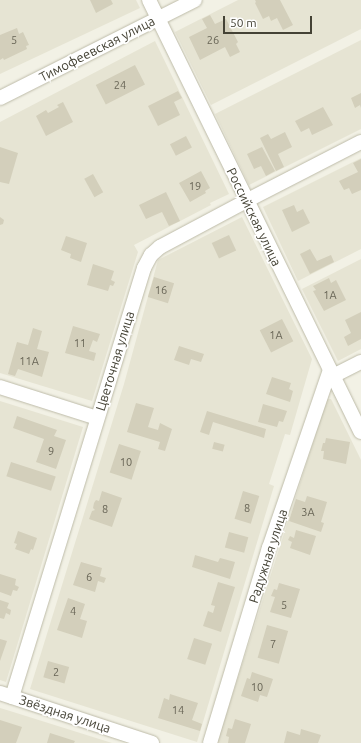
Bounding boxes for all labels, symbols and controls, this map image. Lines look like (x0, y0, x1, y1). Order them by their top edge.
scale bar (225, 8, 314, 34)
street label: Тимофеевская улица (37, 13, 157, 85)
text: 50 m (230, 16, 257, 29)
house number: 5 (11, 33, 17, 47)
house number: 26 (207, 33, 219, 47)
house number: 24 (114, 78, 126, 92)
street label: Российская улица (223, 165, 285, 269)
house number: 19 (189, 179, 201, 193)
house number: 16 (155, 283, 167, 297)
house number: 1А (323, 288, 337, 302)
street label: Цветочная улица (92, 309, 138, 413)
house number: 1А (269, 328, 283, 342)
house number: 11 (74, 336, 86, 350)
house number: 11А (19, 354, 39, 368)
house number: 9 (48, 444, 54, 458)
house number: 10 (120, 455, 132, 469)
house number: 8 (244, 501, 250, 515)
house number: 8 (102, 502, 108, 516)
house number: 3А (301, 505, 315, 519)
street label: Радужная улица (245, 507, 291, 605)
house number: 6 (86, 570, 92, 584)
house number: 5 (281, 598, 287, 612)
house number: 4 (70, 604, 76, 618)
house number: 7 (270, 637, 276, 651)
house number: 2 (53, 665, 59, 679)
house number: 10 (251, 680, 263, 694)
street label: Звёздная улица (17, 692, 113, 736)
house number: 14 (172, 703, 184, 717)

